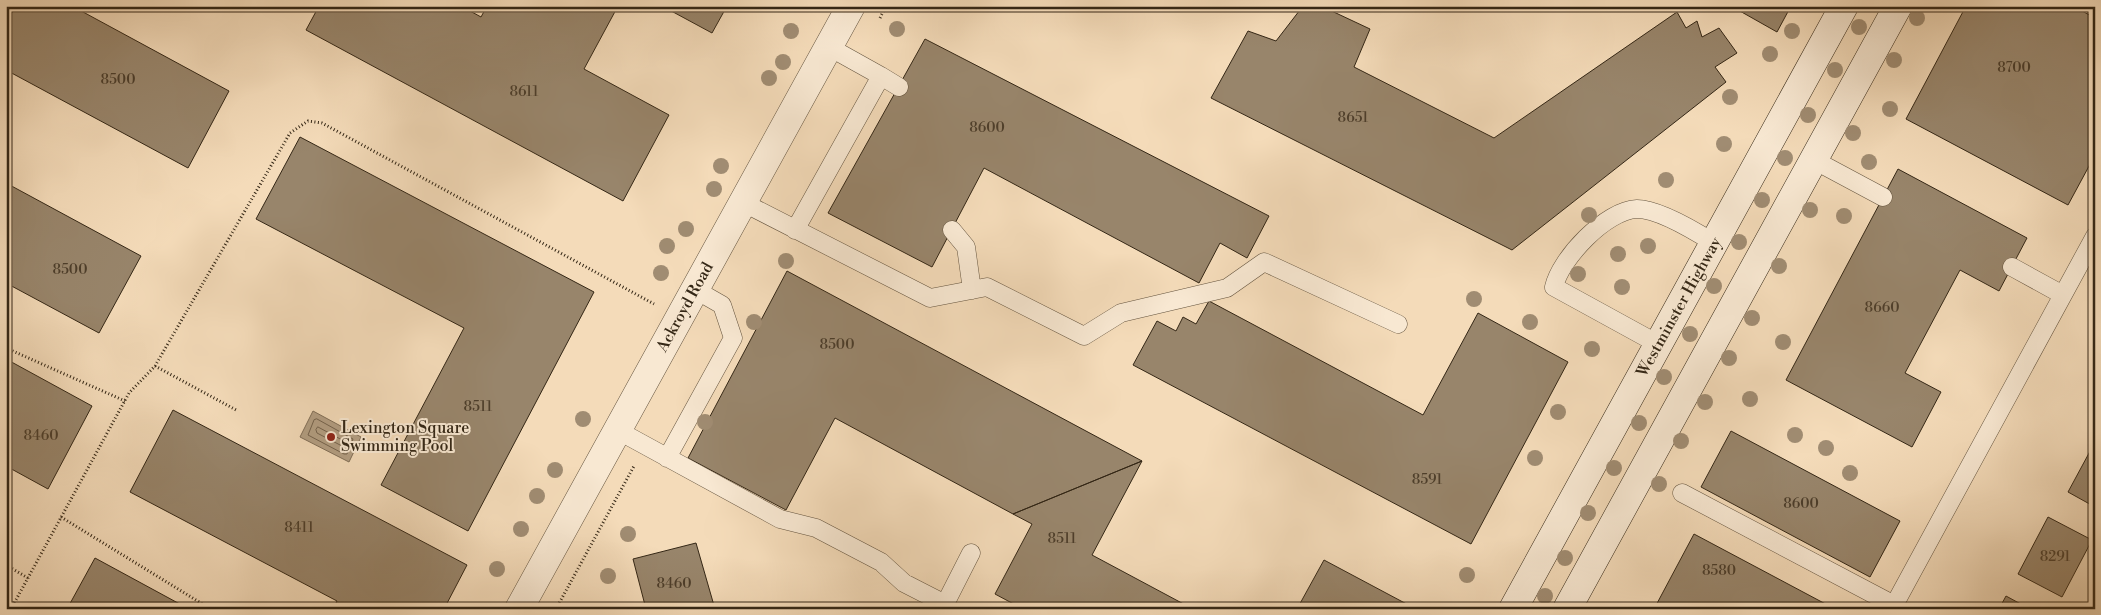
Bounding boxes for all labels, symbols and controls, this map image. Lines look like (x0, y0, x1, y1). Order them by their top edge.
house number: 8700 (1997, 59, 2031, 77)
house number: 8500 (101, 71, 135, 89)
house number: 8611 (509, 83, 539, 101)
house number: 8651 (1338, 109, 1368, 127)
house number: 8600 (969, 119, 1005, 137)
street label: Westminster Highway (1632, 233, 1726, 381)
street label: Ackroyd Road (652, 259, 718, 356)
house number: 8500 (53, 261, 87, 279)
house number: 8660 (1865, 299, 1899, 317)
house number: 8500 (820, 336, 854, 354)
house number: 8511 (464, 398, 492, 416)
place label: Lexington Square Swimming Pool (341, 418, 469, 456)
house number: 8460 (24, 427, 58, 445)
marker: Lexington Square Swimming Pool (325, 431, 337, 443)
house number: 8591 (1412, 471, 1442, 489)
house number: 8600 (1783, 495, 1819, 513)
house number: 8411 (284, 519, 314, 537)
house number: 8511 (1048, 530, 1076, 548)
house number: 8291 (2040, 548, 2070, 566)
house number: 8580 (1702, 562, 1736, 580)
house number: 8460 (657, 575, 691, 593)

